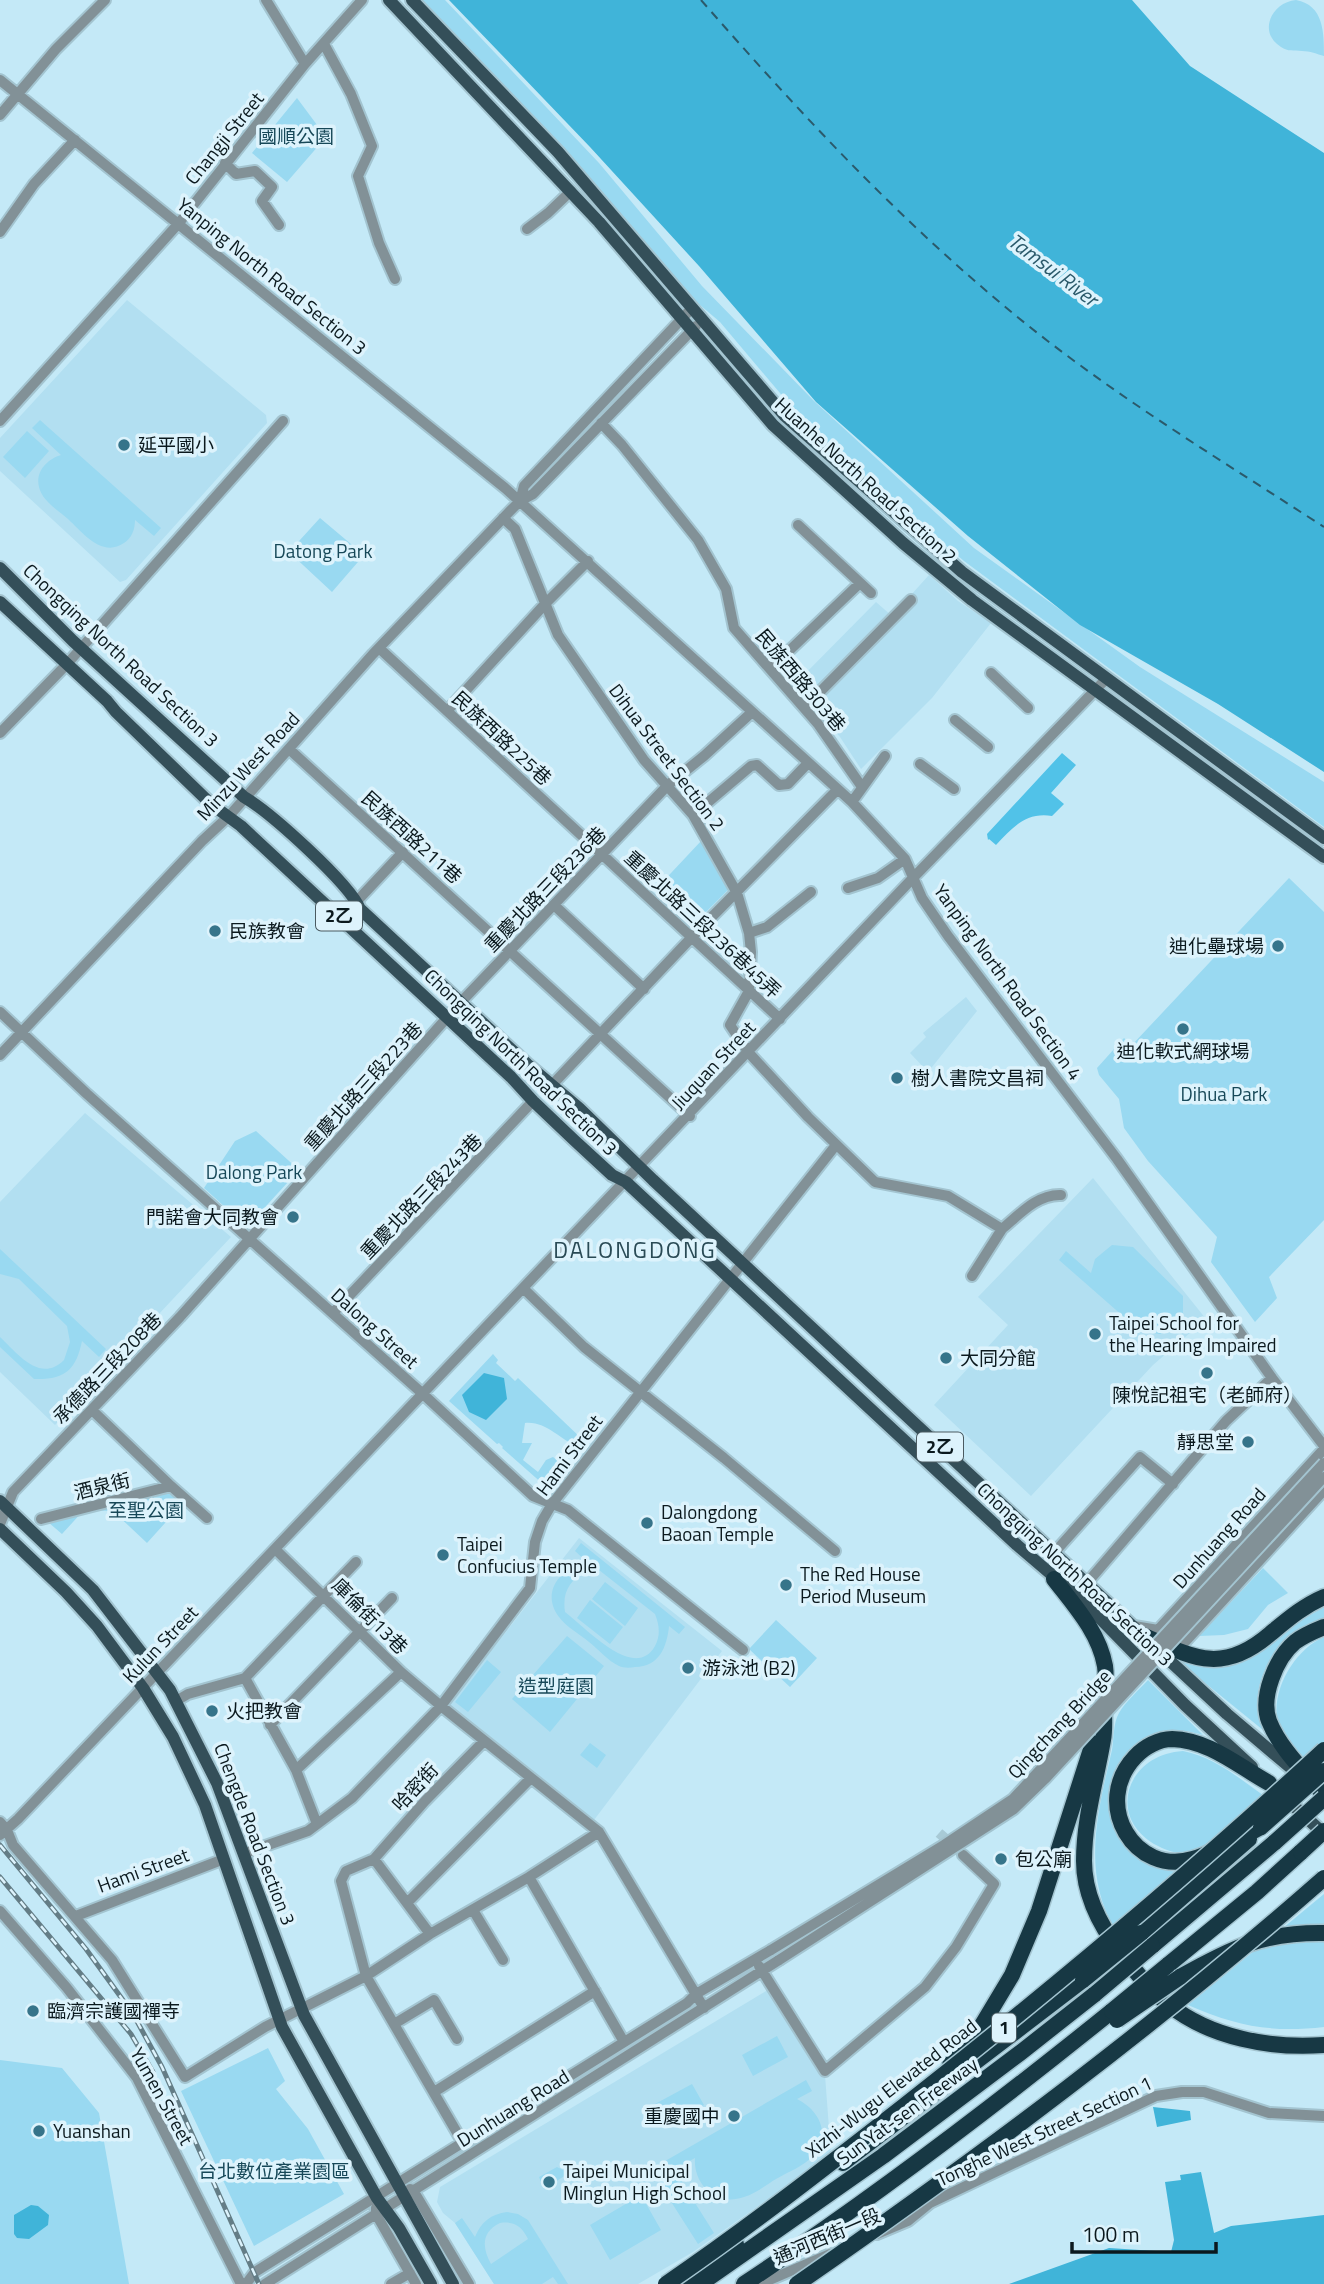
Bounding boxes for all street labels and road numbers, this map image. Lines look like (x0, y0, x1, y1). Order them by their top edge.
street label: Changji Street (177, 85, 270, 190)
street label: Yanping North Road Section 3 (171, 190, 373, 361)
street label: Huanhe North Road Section 2 (769, 390, 964, 569)
street label: Chongqing North Road Section 3 (17, 556, 226, 753)
street label: 民族西路303巷 (749, 622, 853, 738)
street label: Dihua Street Section 2 (602, 677, 732, 836)
street label: 民族西路225巷 (446, 684, 559, 792)
street label: Minzu West Road (189, 705, 306, 827)
street label: 民族西路211巷 (355, 783, 469, 890)
street label: 重慶北路三段236巷 (477, 819, 612, 958)
street label: 重慶北路三段236巷45弄 (618, 843, 788, 1004)
street label: Yanping North Road Section 4 (927, 877, 1090, 1086)
road number: 2乙 (316, 902, 362, 931)
street label: Chongqing North Road Section 3 (418, 961, 624, 1162)
street label: Jiuquan Street (664, 1013, 762, 1116)
street label: 重慶北路三段223巷 (297, 1015, 429, 1157)
street label: 重慶北路三段243巷 (353, 1126, 488, 1265)
street label: Dalong Street (325, 1280, 426, 1375)
street label: 承德路三段208巷 (46, 1305, 168, 1430)
street label: Hami Street (528, 1408, 609, 1502)
road number: 2乙 (917, 1432, 963, 1462)
street label: 酒泉街 (71, 1465, 133, 1506)
street label: Chongqing North Road Section 3 (971, 1475, 1180, 1672)
street label: Dunhuang Road (1165, 1481, 1272, 1595)
street label: 庫倫街13巷 (326, 1571, 415, 1660)
street label: Kulun Street (115, 1598, 205, 1689)
street label: Qingchang Bridge (1000, 1662, 1117, 1785)
street label: Chengde Road Section 3 (207, 1738, 304, 1929)
street label: 哈密街 (385, 1756, 445, 1817)
street label: Hami Street (93, 1839, 193, 1899)
street label: Xizhi-Wugu Elevated Road (799, 2011, 983, 2164)
road number: 1 (992, 2014, 1016, 2042)
street label: Yumen Street (124, 2041, 201, 2150)
street label: Sun Yat-sen Freeway (830, 2049, 983, 2172)
street label: Dunhuang Road (451, 2061, 575, 2154)
street label: Tonghe West Street Section 1 (931, 2068, 1156, 2193)
street label: 通河西街一段 (769, 2200, 885, 2271)

